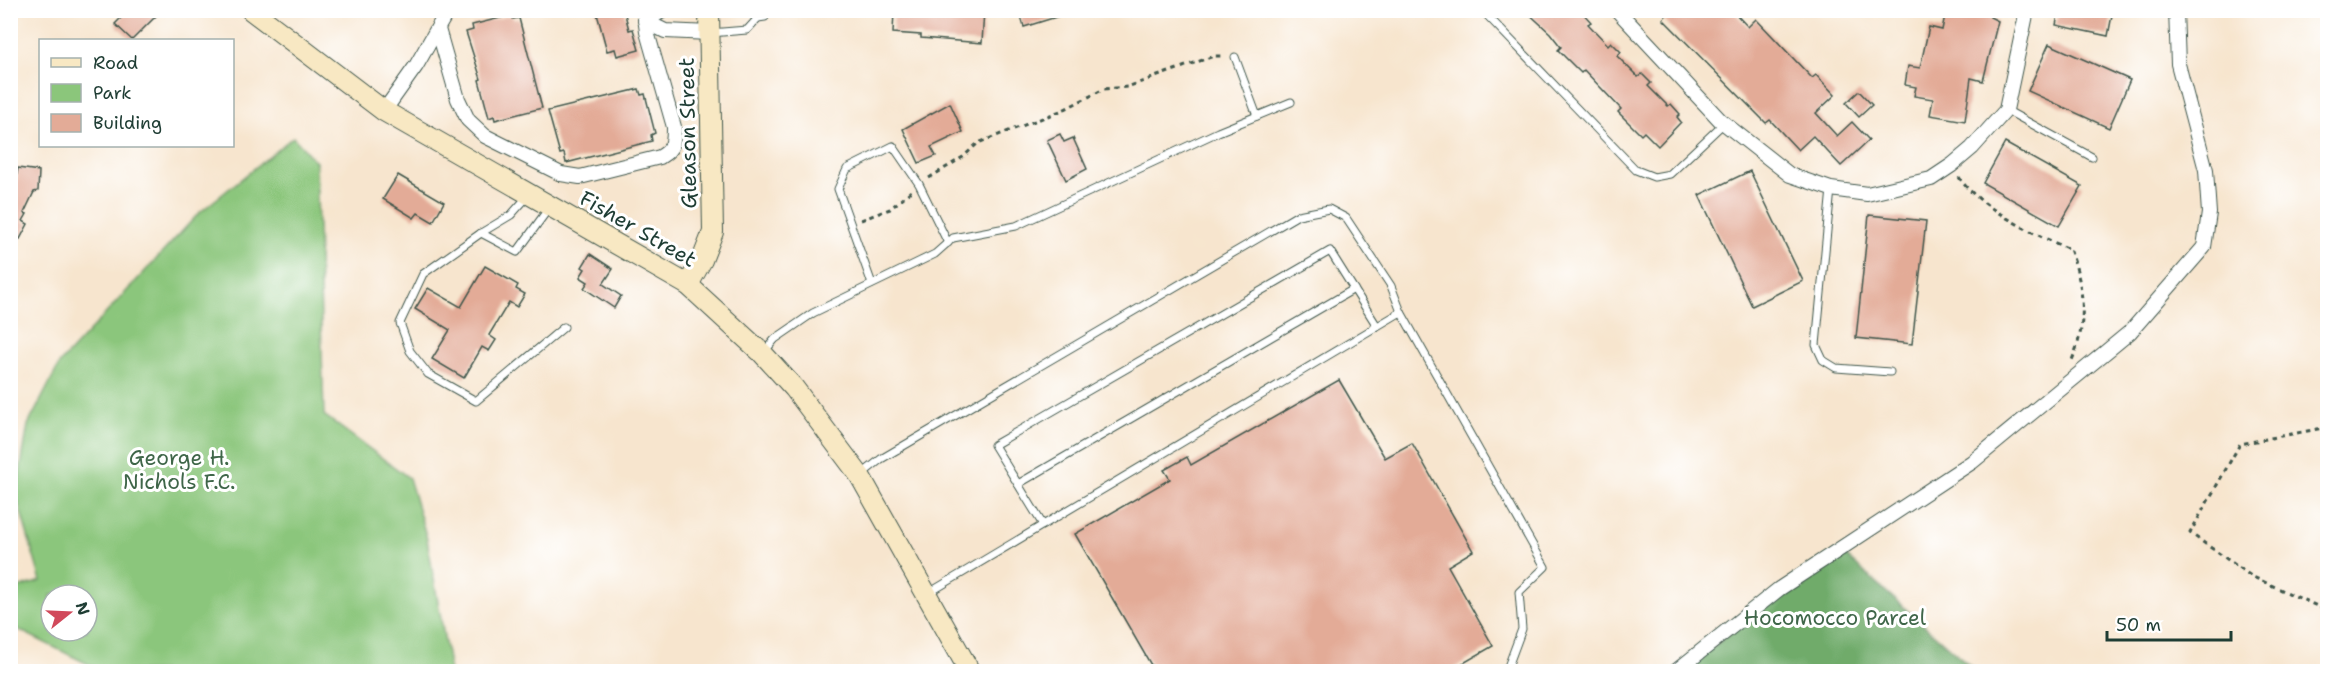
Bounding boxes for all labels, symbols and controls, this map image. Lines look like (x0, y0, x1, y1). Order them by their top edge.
legend (39, 39, 234, 147)
text: Road (93, 51, 138, 75)
street label: Gleason Street (673, 57, 703, 209)
text: Park (93, 81, 132, 105)
text: Building (93, 111, 162, 135)
street label: Fisher Street (575, 184, 701, 274)
park label: George H. Nichols F.C. (123, 444, 235, 496)
north arrow (39, 583, 99, 643)
text: N (71, 599, 95, 618)
park label: Hocomocco Parcel (1744, 604, 1927, 632)
scale bar (2107, 604, 2232, 642)
text: 50 m (2116, 613, 2161, 637)

